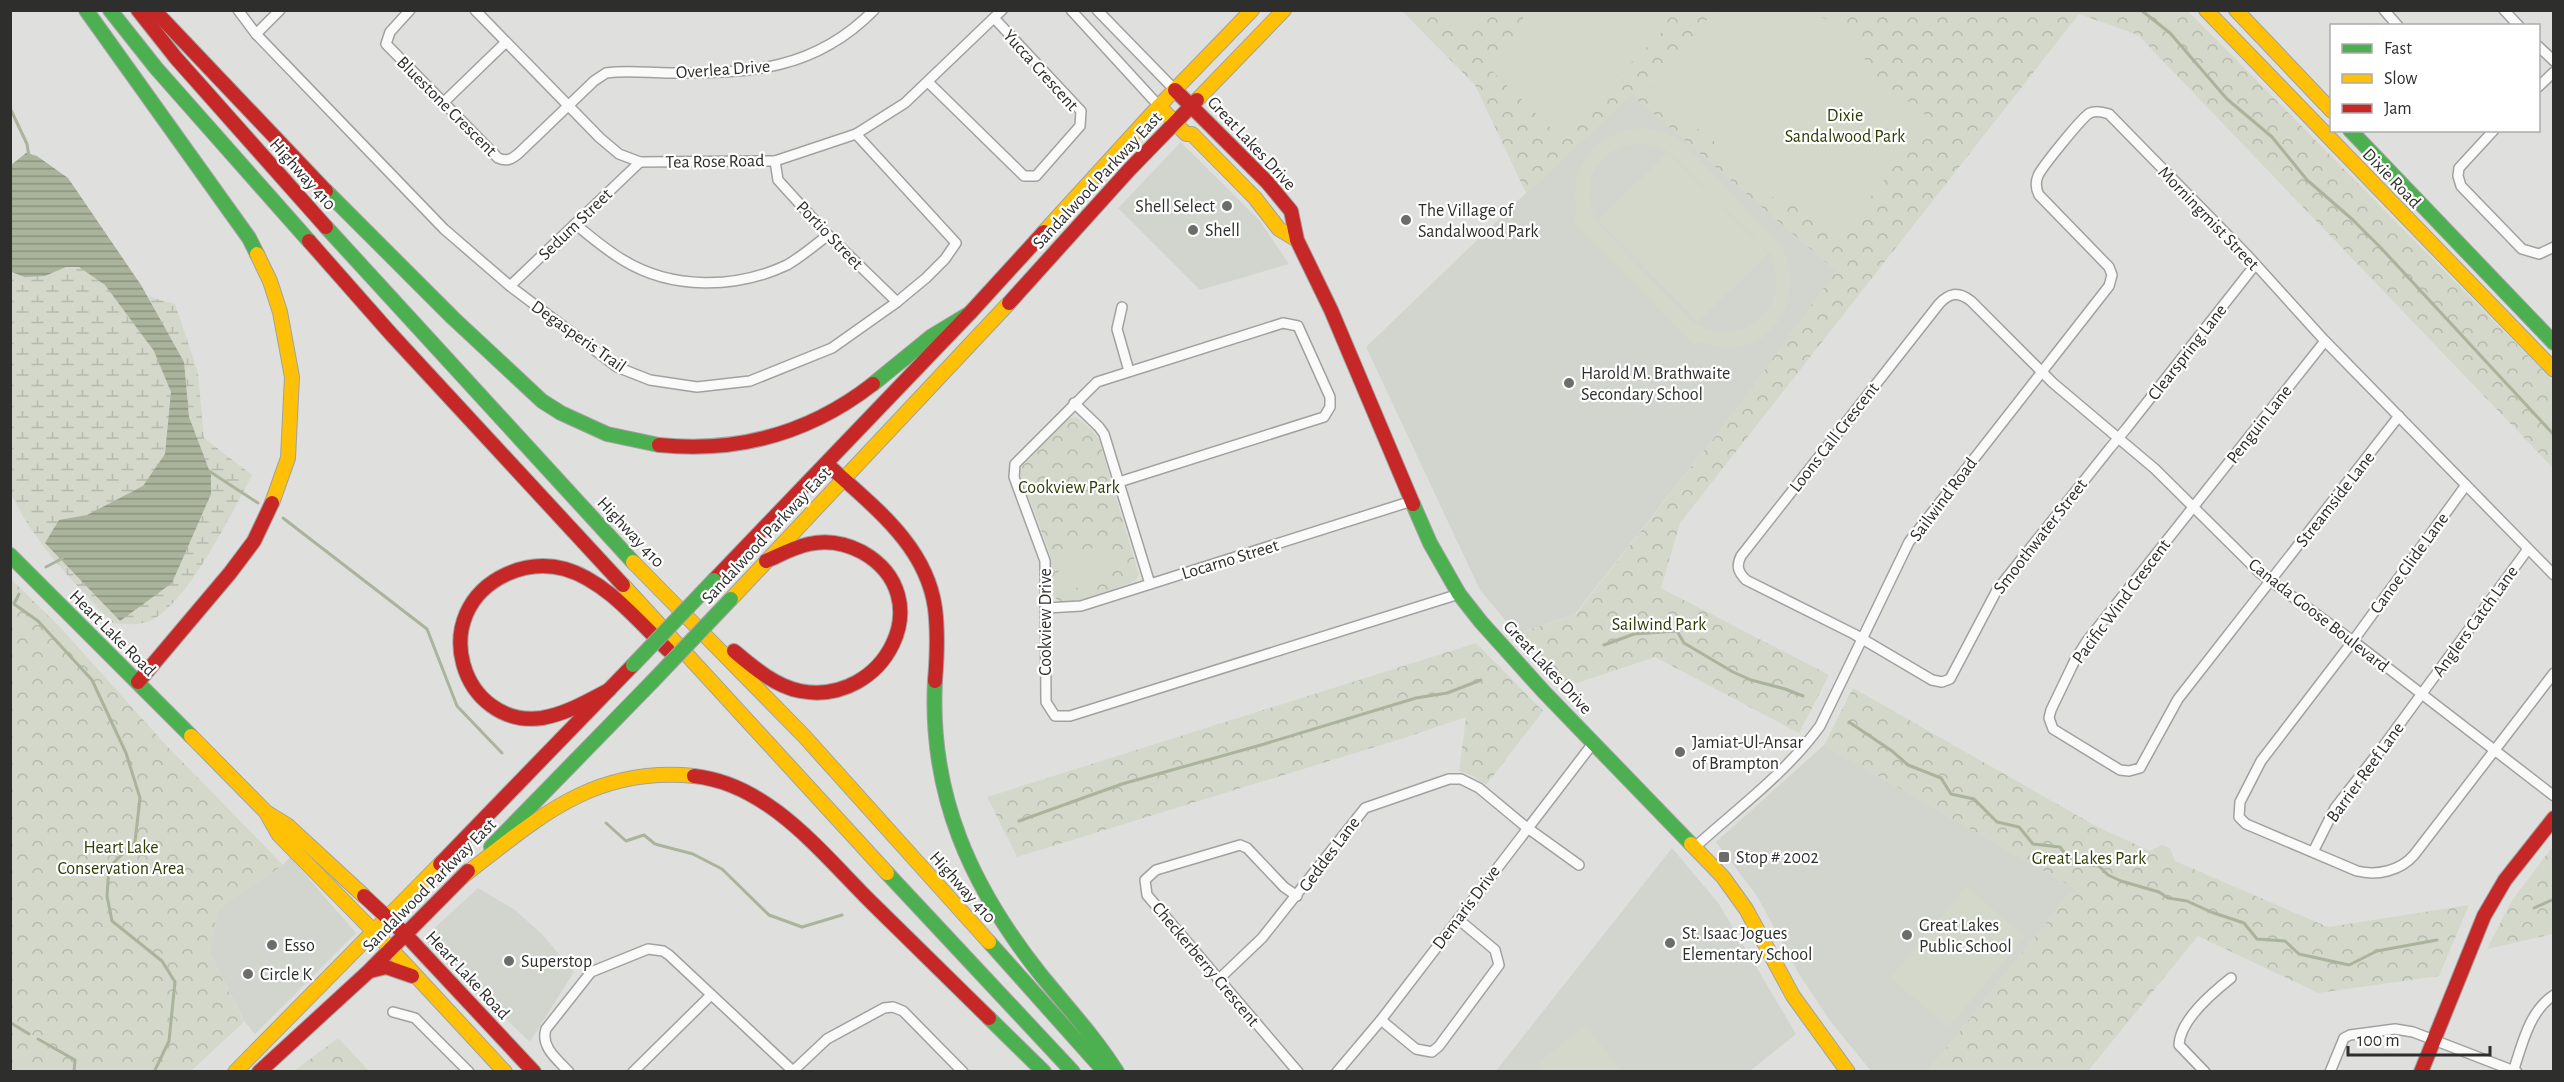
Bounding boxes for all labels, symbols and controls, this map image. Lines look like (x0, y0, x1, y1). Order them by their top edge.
legend (2330, 24, 2540, 132)
street label: Yucca Crescent (999, 27, 1081, 115)
text: Fast (2384, 40, 2412, 58)
street label: Bluestone Crescent (393, 53, 500, 160)
street label: Overlea Drive (675, 58, 771, 82)
text: Slow (2384, 70, 2417, 88)
street label: Great Lakes Drive (1204, 93, 1299, 194)
text: Jam (2384, 100, 2412, 118)
park label: Dixie Sandalwood Park (1785, 107, 1906, 146)
street label: Sandalwood Parkway East (1030, 108, 1166, 253)
street label: Highway 410 (266, 135, 339, 214)
street label: Dixie Road (2359, 145, 2424, 212)
street label: Tea Rose Road (665, 152, 765, 172)
street label: Morningmist Street (2154, 163, 2262, 274)
street label: Sedum Street (535, 185, 616, 264)
street label: Portio Street (792, 198, 866, 274)
place label: Shell Select (1135, 198, 1215, 216)
marker: Shell Select (1220, 199, 1234, 213)
place label: The Village of Sandalwood Park (1418, 202, 1539, 241)
marker: The Village of Sandalwood Park (1399, 213, 1413, 227)
place label: Shell (1205, 222, 1240, 240)
marker: Shell (1186, 223, 1200, 237)
street label: Degasperis Trail (528, 298, 629, 376)
street label: Clearspring Lane (2145, 301, 2231, 404)
place label: Harold M. Brathwaite Secondary School (1581, 365, 1730, 404)
marker: Harold M. Brathwaite Secondary School (1562, 376, 1576, 390)
street label: Loons Call Crescent (1787, 379, 1883, 496)
street label: Penguin Lane (2224, 382, 2296, 467)
street label: Streamside Lane (2293, 448, 2378, 551)
street label: Sailwind Road (1907, 455, 1981, 545)
street label: Sandalwood Parkway East (699, 463, 835, 608)
street label: Smoothwater Street (1991, 476, 2091, 597)
park label: Cookview Park (1018, 479, 1120, 497)
street label: Highway 410 (593, 494, 667, 572)
street label: Canoe Glide Lane (2367, 510, 2452, 617)
street label: Pacific Wind Crescent (2069, 536, 2174, 667)
street label: Locarno Street (1180, 537, 1281, 583)
street label: Canada Goose Boulevard (2245, 556, 2392, 676)
street label: Anglers Catch Lane (2430, 563, 2522, 680)
street label: Cookview Drive (1037, 568, 1055, 676)
street label: Heart Lake Road (66, 587, 159, 680)
park label: Sailwind Park (1612, 616, 1707, 634)
street label: Great Lakes Drive (1500, 617, 1595, 718)
street label: Barrier Reef Lane (2324, 719, 2408, 826)
place label: Jamiat-Ul-Ansar of Brampton (1692, 734, 1804, 773)
marker: Jamiat-Ul-Ansar of Brampton (1673, 745, 1687, 759)
street label: Geddes Lane (1296, 814, 1364, 895)
street label: Sandalwood Parkway East (360, 815, 500, 956)
park label: Heart Lake Conservation Area (57, 839, 185, 878)
street label: Highway 410 (926, 848, 999, 927)
place label: Stop # 2002 (1736, 849, 1819, 867)
marker: Stop # 2002 (1717, 850, 1731, 864)
park label: Great Lakes Park (2032, 850, 2147, 868)
street label: Demaris Drive (1430, 862, 1504, 953)
street label: Checkerberry Crescent (1148, 899, 1262, 1030)
place label: Great Lakes Public School (1919, 917, 2012, 956)
place label: St. Isaac Jogues Elementary School (1682, 925, 1813, 964)
street label: Heart Lake Road (422, 928, 513, 1023)
marker: Great Lakes Public School (1900, 928, 1914, 942)
marker: St. Isaac Jogues Elementary School (1663, 936, 1677, 950)
place label: Esso (284, 937, 315, 955)
marker: Esso (265, 938, 279, 952)
place label: Superstop (521, 953, 592, 971)
marker: Superstop (502, 954, 516, 968)
place label: Circle K (260, 966, 312, 984)
marker: Circle K (241, 967, 255, 981)
scale bar (2348, 1019, 2490, 1057)
text: 100 m (2357, 1032, 2400, 1050)

